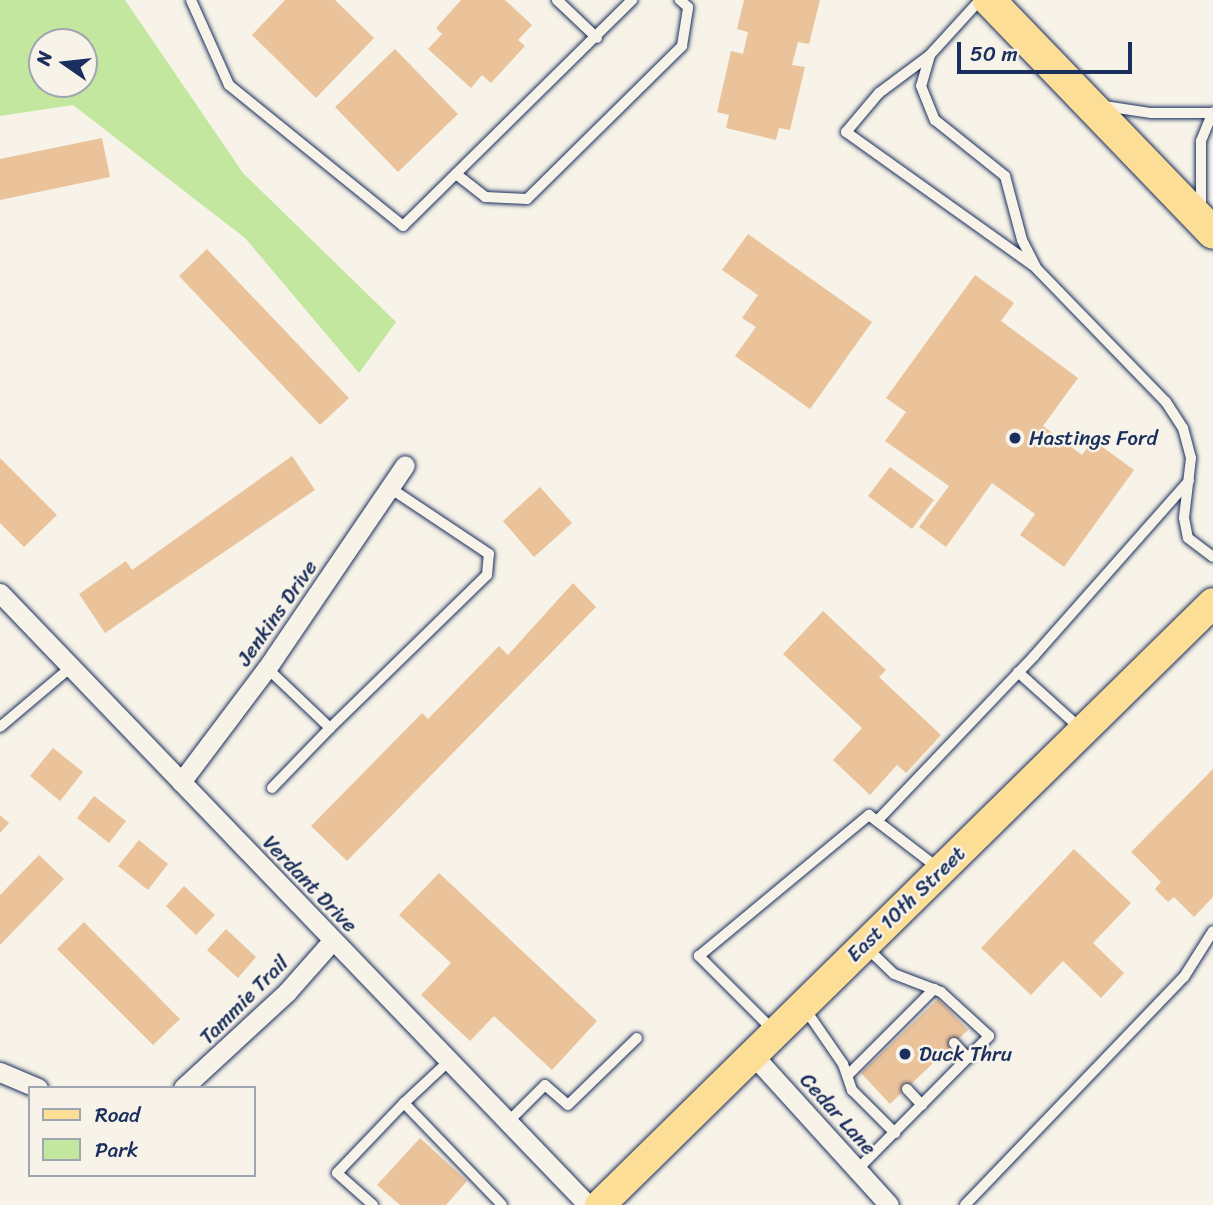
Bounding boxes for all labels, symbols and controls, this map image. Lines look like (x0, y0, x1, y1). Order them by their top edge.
north arrow (28, 28, 98, 98)
scale bar (961, 28, 1136, 72)
text: 50 m (970, 35, 1018, 73)
text: N (26, 48, 62, 69)
place label: Hastings Ford (1029, 425, 1158, 451)
marker: Hastings Ford (1007, 430, 1023, 446)
street label: Jenkins Drive (231, 555, 323, 671)
street label: Verdant Drive (257, 830, 363, 938)
street label: East 10th Street (841, 841, 971, 967)
street label: Tammie Trail (195, 951, 293, 1049)
place label: Duck Thru (919, 1041, 1012, 1067)
marker: Duck Thru (897, 1046, 913, 1062)
street label: Cedar Lane (795, 1068, 881, 1160)
legend (28, 1086, 256, 1177)
text: Road (95, 1096, 140, 1134)
text: Park (95, 1131, 138, 1169)

